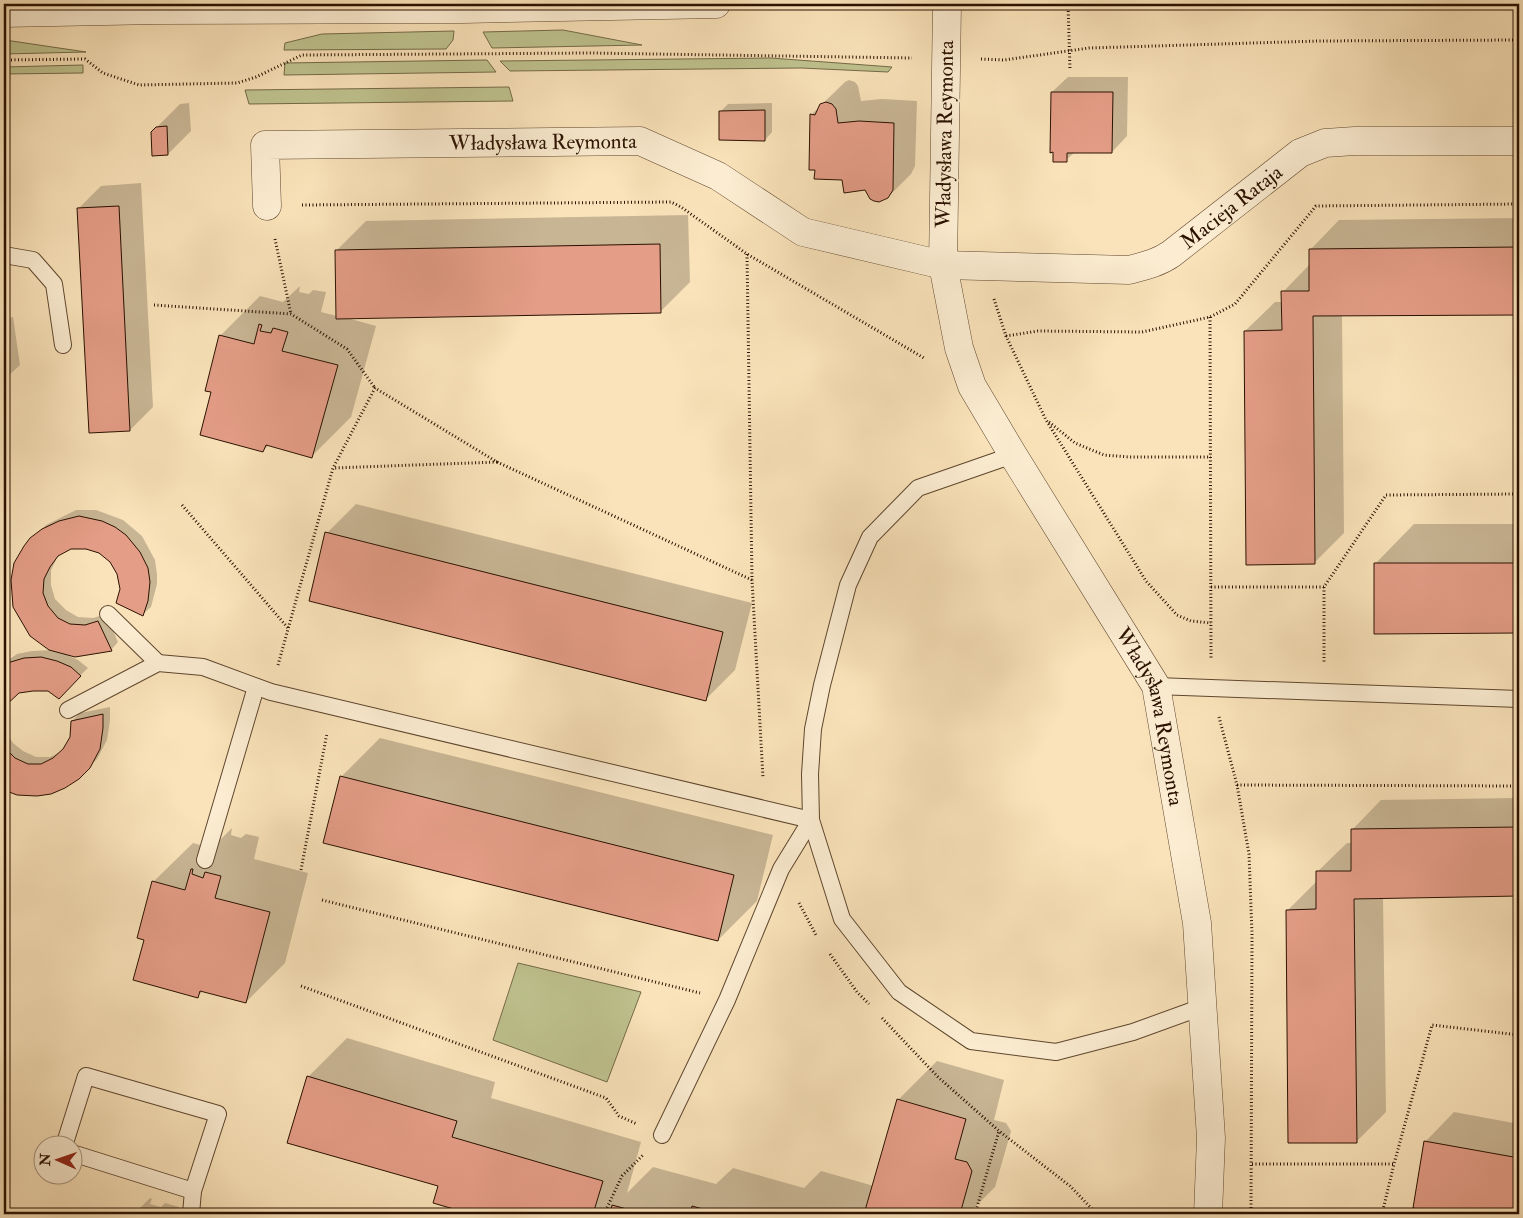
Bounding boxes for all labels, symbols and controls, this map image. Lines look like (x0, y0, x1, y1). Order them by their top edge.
street label: Władysława Reymonta (930, 40, 960, 229)
street label: Władysława Reymonta (448, 128, 637, 157)
street label: Macieja Rataja (1175, 158, 1288, 255)
street label: Władysława Reymonta (1109, 621, 1190, 808)
north arrow (32, 1136, 82, 1186)
text: N (37, 1153, 54, 1167)

